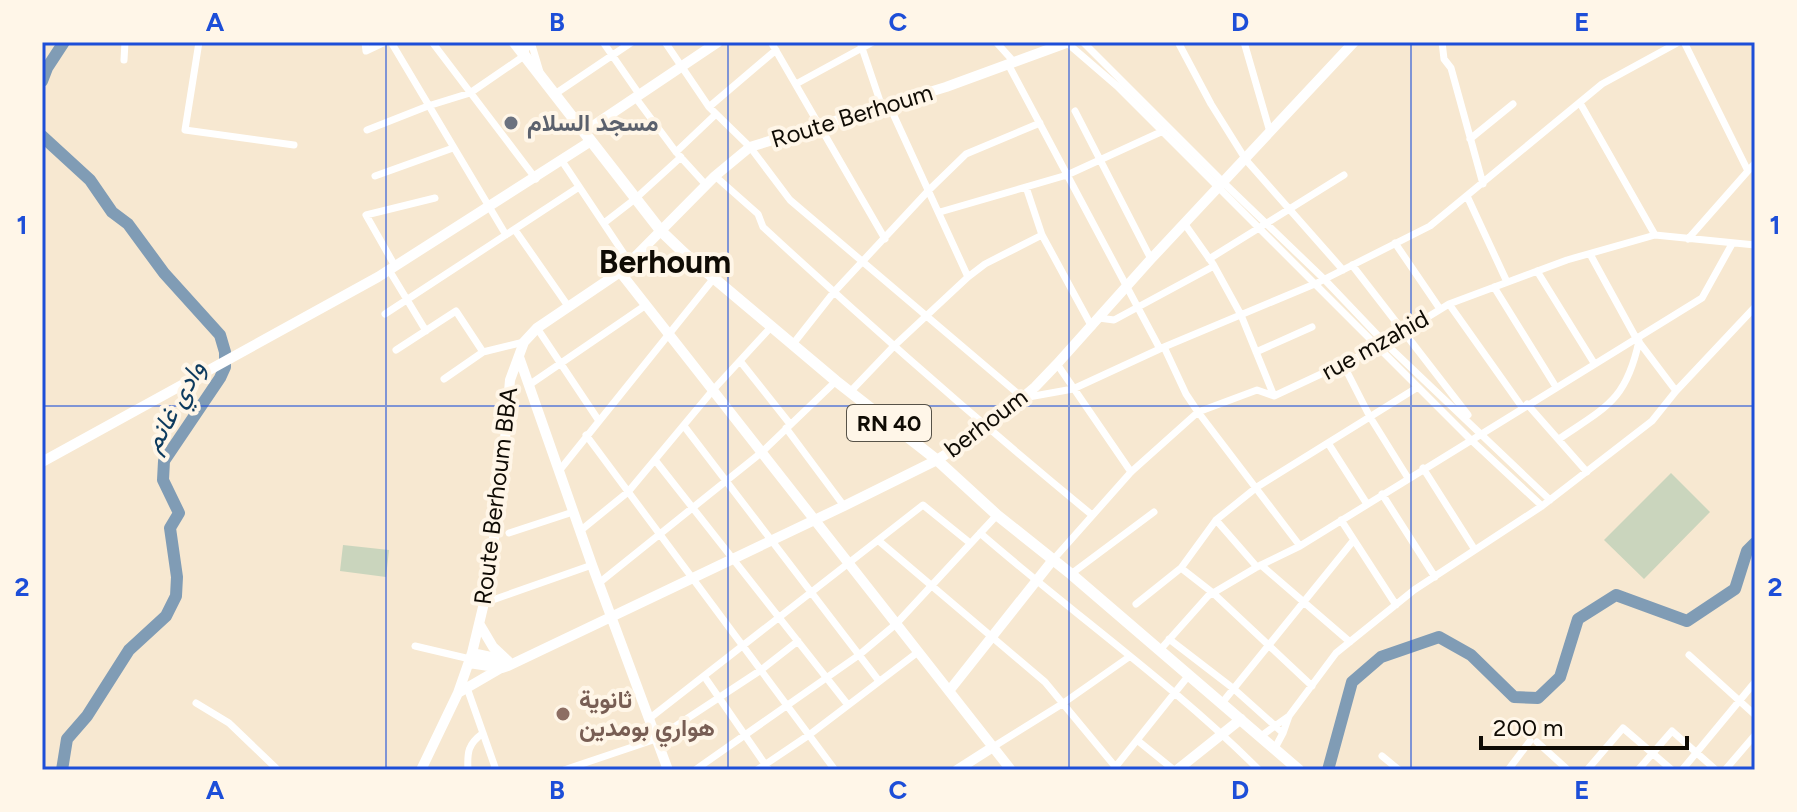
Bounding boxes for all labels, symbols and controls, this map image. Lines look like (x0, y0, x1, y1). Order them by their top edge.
text: A (206, 6, 225, 38)
text: B (549, 6, 565, 38)
text: C (889, 6, 908, 38)
text: D (1231, 6, 1249, 38)
text: E (1574, 6, 1590, 38)
street label: Route Berhoum (768, 77, 936, 154)
place label: مسجد السلام (527, 108, 659, 139)
marker: مسجد السلام (502, 114, 520, 132)
text: 1 (17, 209, 27, 241)
text: 1 (1770, 209, 1780, 241)
district label: Berhoum (599, 243, 731, 281)
street label: rue mzahid (1316, 303, 1433, 386)
water label: وادي غانم (136, 355, 217, 460)
street label: berhoum (938, 382, 1033, 463)
street label: Route Berhoum BBA (468, 385, 523, 606)
road number: RN 40 (847, 405, 931, 441)
text: 2 (14, 571, 30, 603)
text: 2 (1767, 571, 1783, 603)
place label: ثانوية هواري بومدين (579, 685, 715, 748)
scale bar (1481, 700, 1687, 750)
marker: ثانوية هواري بومدين (554, 705, 572, 723)
text: 200 m (1493, 713, 1564, 742)
text: A (206, 774, 225, 806)
text: B (549, 774, 565, 806)
text: C (889, 774, 908, 806)
text: D (1231, 774, 1249, 806)
text: E (1574, 774, 1590, 806)

